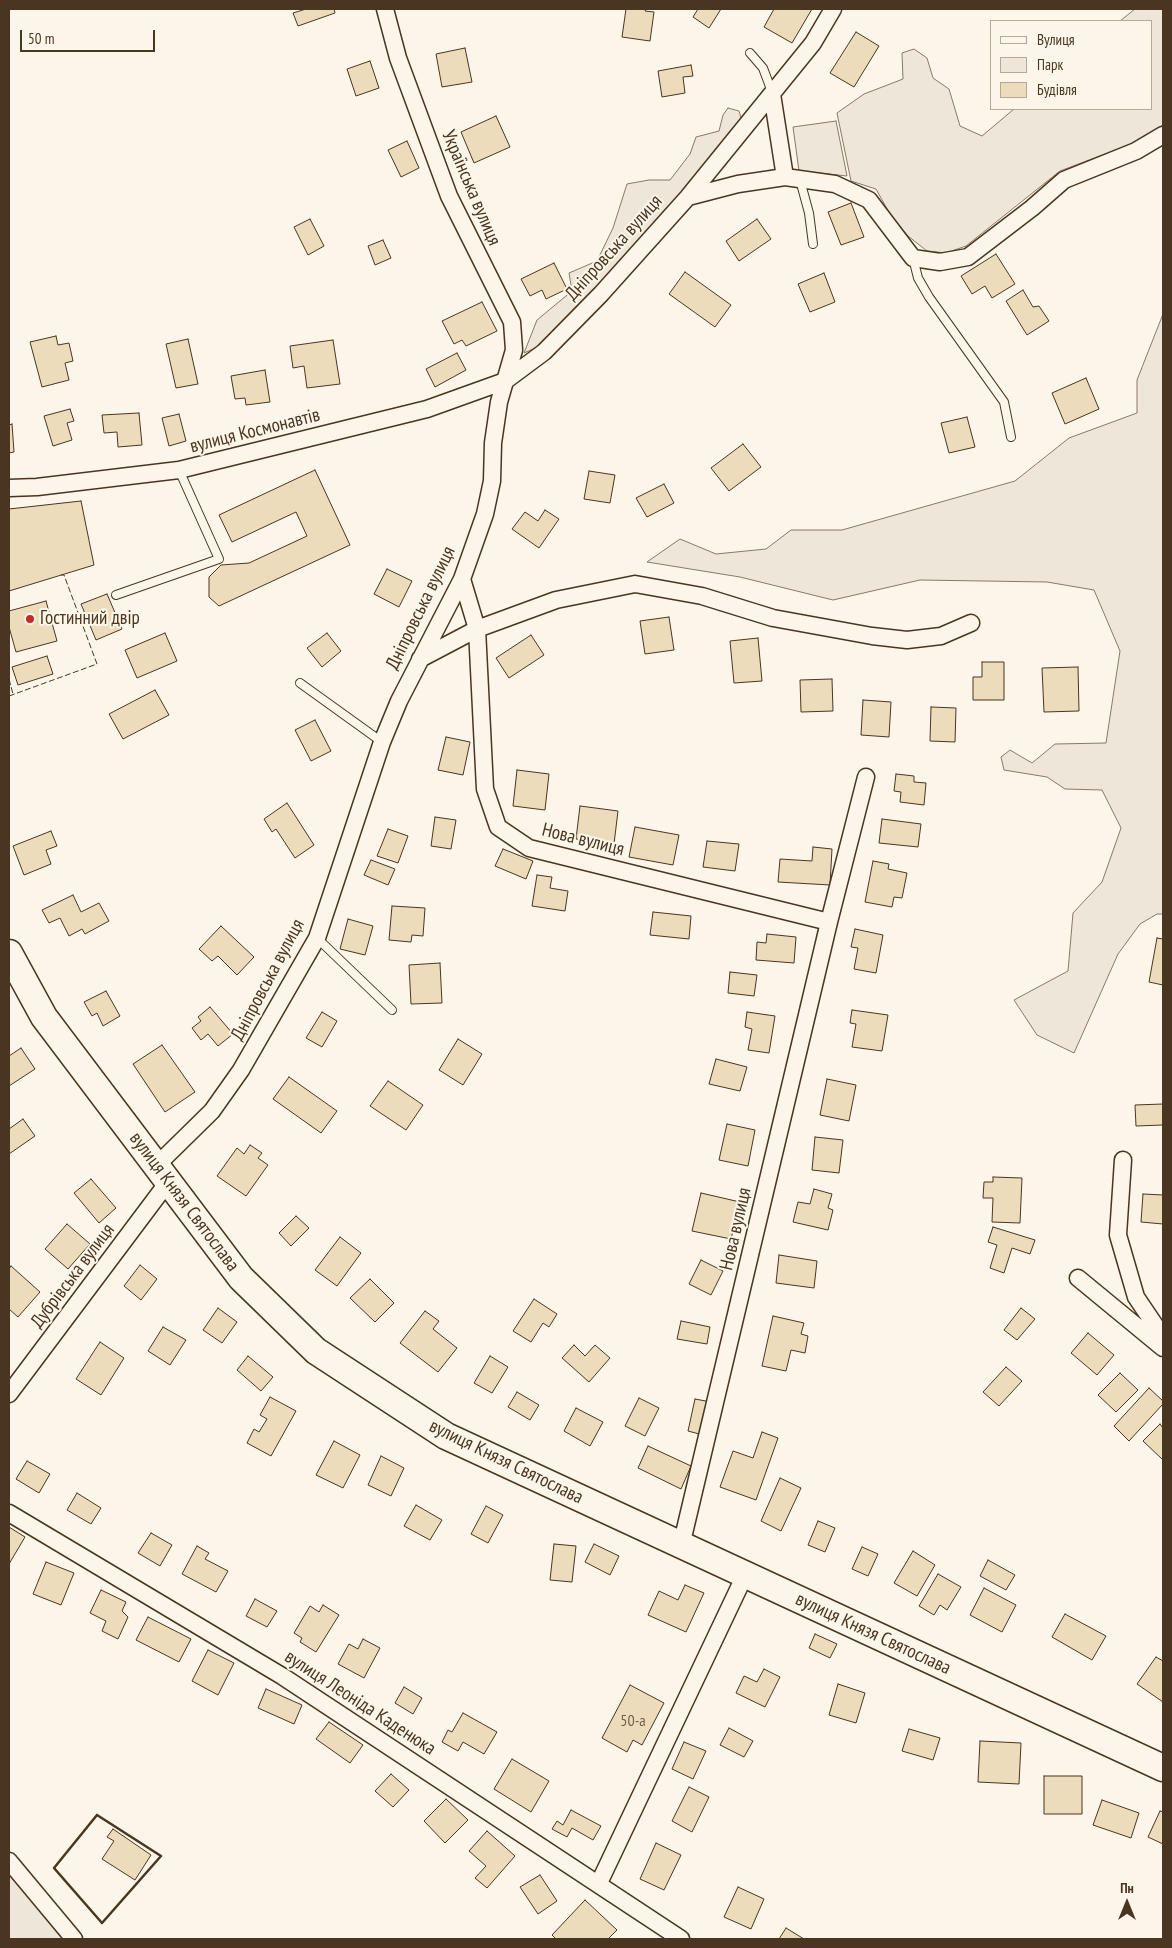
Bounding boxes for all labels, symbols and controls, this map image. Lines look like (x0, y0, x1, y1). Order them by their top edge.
scale bar (22, 20, 158, 52)
legend (990, 20, 1152, 110)
text: 50 m (28, 29, 54, 48)
text: Вулиця (1037, 30, 1075, 49)
text: Парк (1037, 55, 1063, 74)
text: Будівля (1037, 80, 1077, 99)
street label: Українська вулиця (437, 127, 505, 249)
street label: Дніпровська вулиця (561, 190, 667, 306)
street label: вулиця Космонавтів (188, 404, 322, 458)
street label: Дніпровська вулиця (381, 543, 461, 673)
place label: Гостинний двір (40, 608, 140, 630)
marker: Гостинний двір (24, 613, 36, 625)
street label: Нова вулиця (539, 819, 627, 861)
street label: Дніпровська вулиця (226, 915, 310, 1045)
street label: вулиця Князя Святослава (124, 1128, 244, 1276)
street label: Нова вулиця (715, 1185, 757, 1273)
street label: Дубрівська вулиця (26, 1219, 120, 1333)
street label: вулиця Князя Святослава (425, 1415, 587, 1509)
street label: вулиця Князя Святослава (792, 1588, 954, 1680)
street label: вулиця Леоніда Каденюка (280, 1646, 440, 1760)
house number: 50-а (620, 1711, 646, 1731)
north arrow (1102, 1878, 1152, 1928)
text: Пн (1120, 1879, 1134, 1897)

